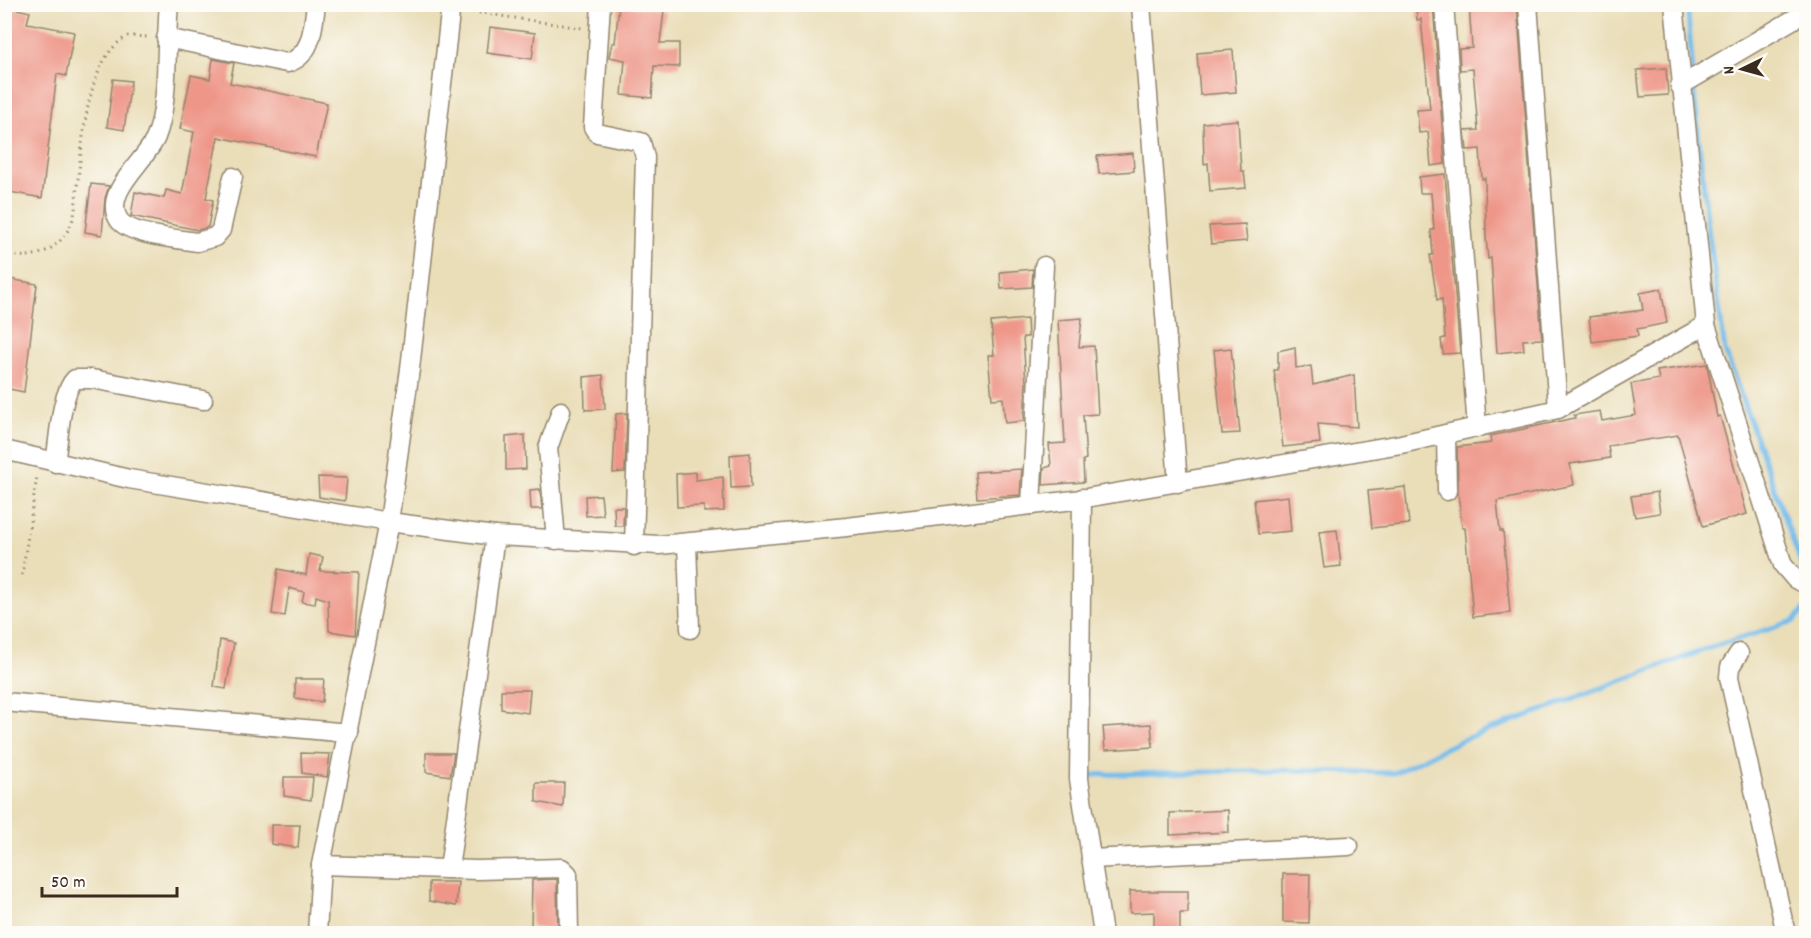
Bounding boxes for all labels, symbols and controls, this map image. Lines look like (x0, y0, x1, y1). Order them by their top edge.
north arrow (1712, 39, 1772, 99)
text: N (1718, 65, 1741, 75)
scale bar (42, 860, 177, 898)
text: 50 m (51, 871, 86, 896)

